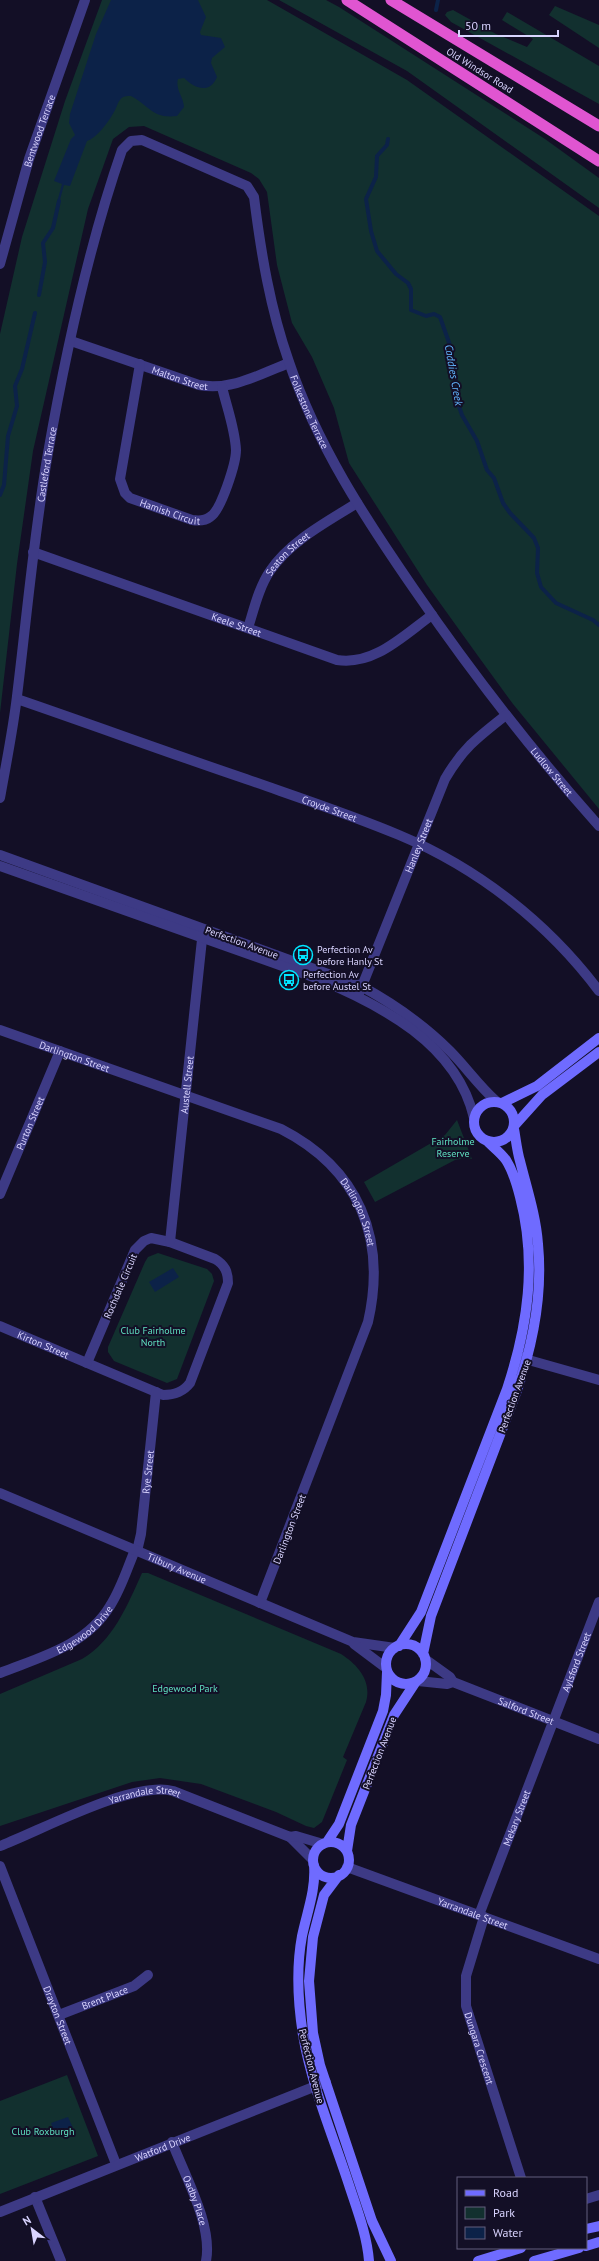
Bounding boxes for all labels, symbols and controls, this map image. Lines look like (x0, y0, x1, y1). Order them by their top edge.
scale bar (459, 12, 558, 38)
text: 50 m (465, 18, 491, 33)
street label: Old Windsor Road (444, 45, 516, 96)
street label: Bentwood Terrace (21, 93, 58, 169)
water label: Caddies Creek (442, 343, 466, 408)
street label: Malton Street (150, 363, 209, 393)
street label: Folkestone Terrace (287, 373, 331, 451)
street label: Castleford Terrace (34, 426, 60, 503)
street label: Hamish Circuit (138, 496, 201, 528)
street label: Seaton Street (263, 529, 313, 578)
street label: Keele Street (210, 610, 264, 640)
street label: Ludlow Street (528, 745, 576, 799)
street label: Croyde Street (300, 793, 359, 825)
street label: Hanley Street (402, 816, 436, 875)
street label: Perfection Avenue (204, 923, 280, 962)
place label: Perfection Av before Hanly St (317, 943, 383, 968)
bus stop icon: Perfection Av before Hanly St (292, 944, 314, 966)
place label: Perfection Av before Austel St (303, 968, 371, 993)
bus stop icon: Perfection Av before Austel St (278, 969, 300, 991)
street label: Darlington Street (37, 1038, 112, 1075)
street label: Austell Street (178, 1055, 197, 1114)
street label: Purton Street (13, 1094, 47, 1152)
park label: Fairholme Reserve (431, 1135, 475, 1160)
street label: Darlington Street (337, 1175, 378, 1248)
street label: Rochdale Circuit (101, 1251, 140, 1321)
park label: Club Fairholme North (120, 1324, 186, 1349)
street label: Kirton Street (15, 1328, 71, 1362)
street label: Perfection Avenue (495, 1358, 534, 1434)
street label: Rye Street (139, 1449, 157, 1494)
street label: Darlington Street (270, 1492, 309, 1566)
street label: Tilbury Avenue (145, 1550, 208, 1586)
street label: Edgewood Drive (54, 1603, 116, 1657)
street label: Aylsford Street (559, 1630, 594, 1694)
park label: Edgewood Park (152, 1682, 218, 1695)
street label: Salford Street (496, 1694, 556, 1728)
street label: Perfection Avenue (360, 1715, 399, 1791)
street label: Yarrandale Street (107, 1783, 183, 1807)
street label: Mekary Street (500, 1788, 533, 1848)
street label: Yarrandale Street (436, 1895, 510, 1932)
street label: Brent Place (80, 1983, 130, 2013)
street label: Drayton Street (40, 1984, 75, 2047)
street label: Dungara Crescent (461, 2011, 497, 2087)
street label: Perfection Avenue (296, 2027, 327, 2105)
park label: Club Roxburgh (12, 2125, 74, 2138)
street label: Watford Drive (133, 2131, 192, 2165)
street label: Oadby Place (180, 2173, 210, 2227)
legend (457, 2177, 587, 2249)
text: Road (493, 2185, 518, 2200)
text: Park (493, 2205, 515, 2220)
north arrow (12, 2209, 52, 2249)
text: N (20, 2213, 34, 2228)
text: Water (493, 2225, 523, 2240)

